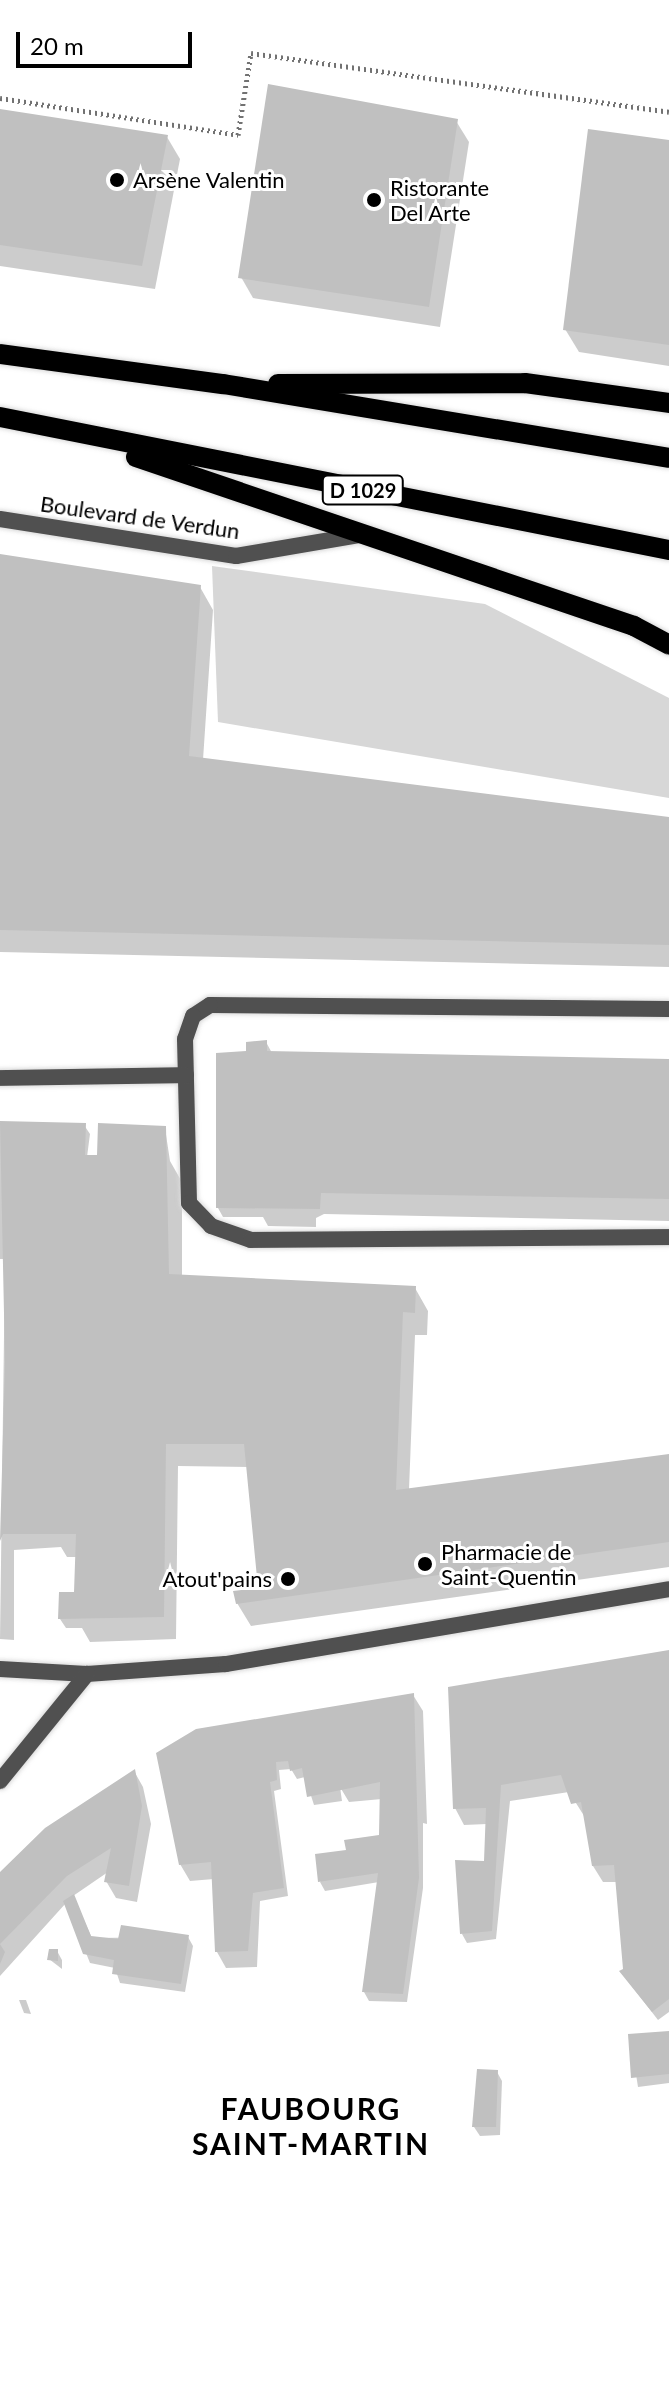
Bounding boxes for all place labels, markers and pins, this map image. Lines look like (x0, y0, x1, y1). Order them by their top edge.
place label: Arsène Valentin (133, 167, 285, 193)
marker: Arsène Valentin (108, 171, 126, 189)
place label: Ristorante Del Arte (390, 174, 489, 226)
marker: Ristorante Del Arte (365, 191, 383, 209)
place label: Pharmacie de Saint-Quentin (441, 1538, 576, 1590)
marker: Pharmacie de Saint-Quentin (416, 1555, 434, 1573)
place label: Atout'pains (162, 1566, 272, 1592)
marker: Atout'pains (279, 1570, 297, 1588)

